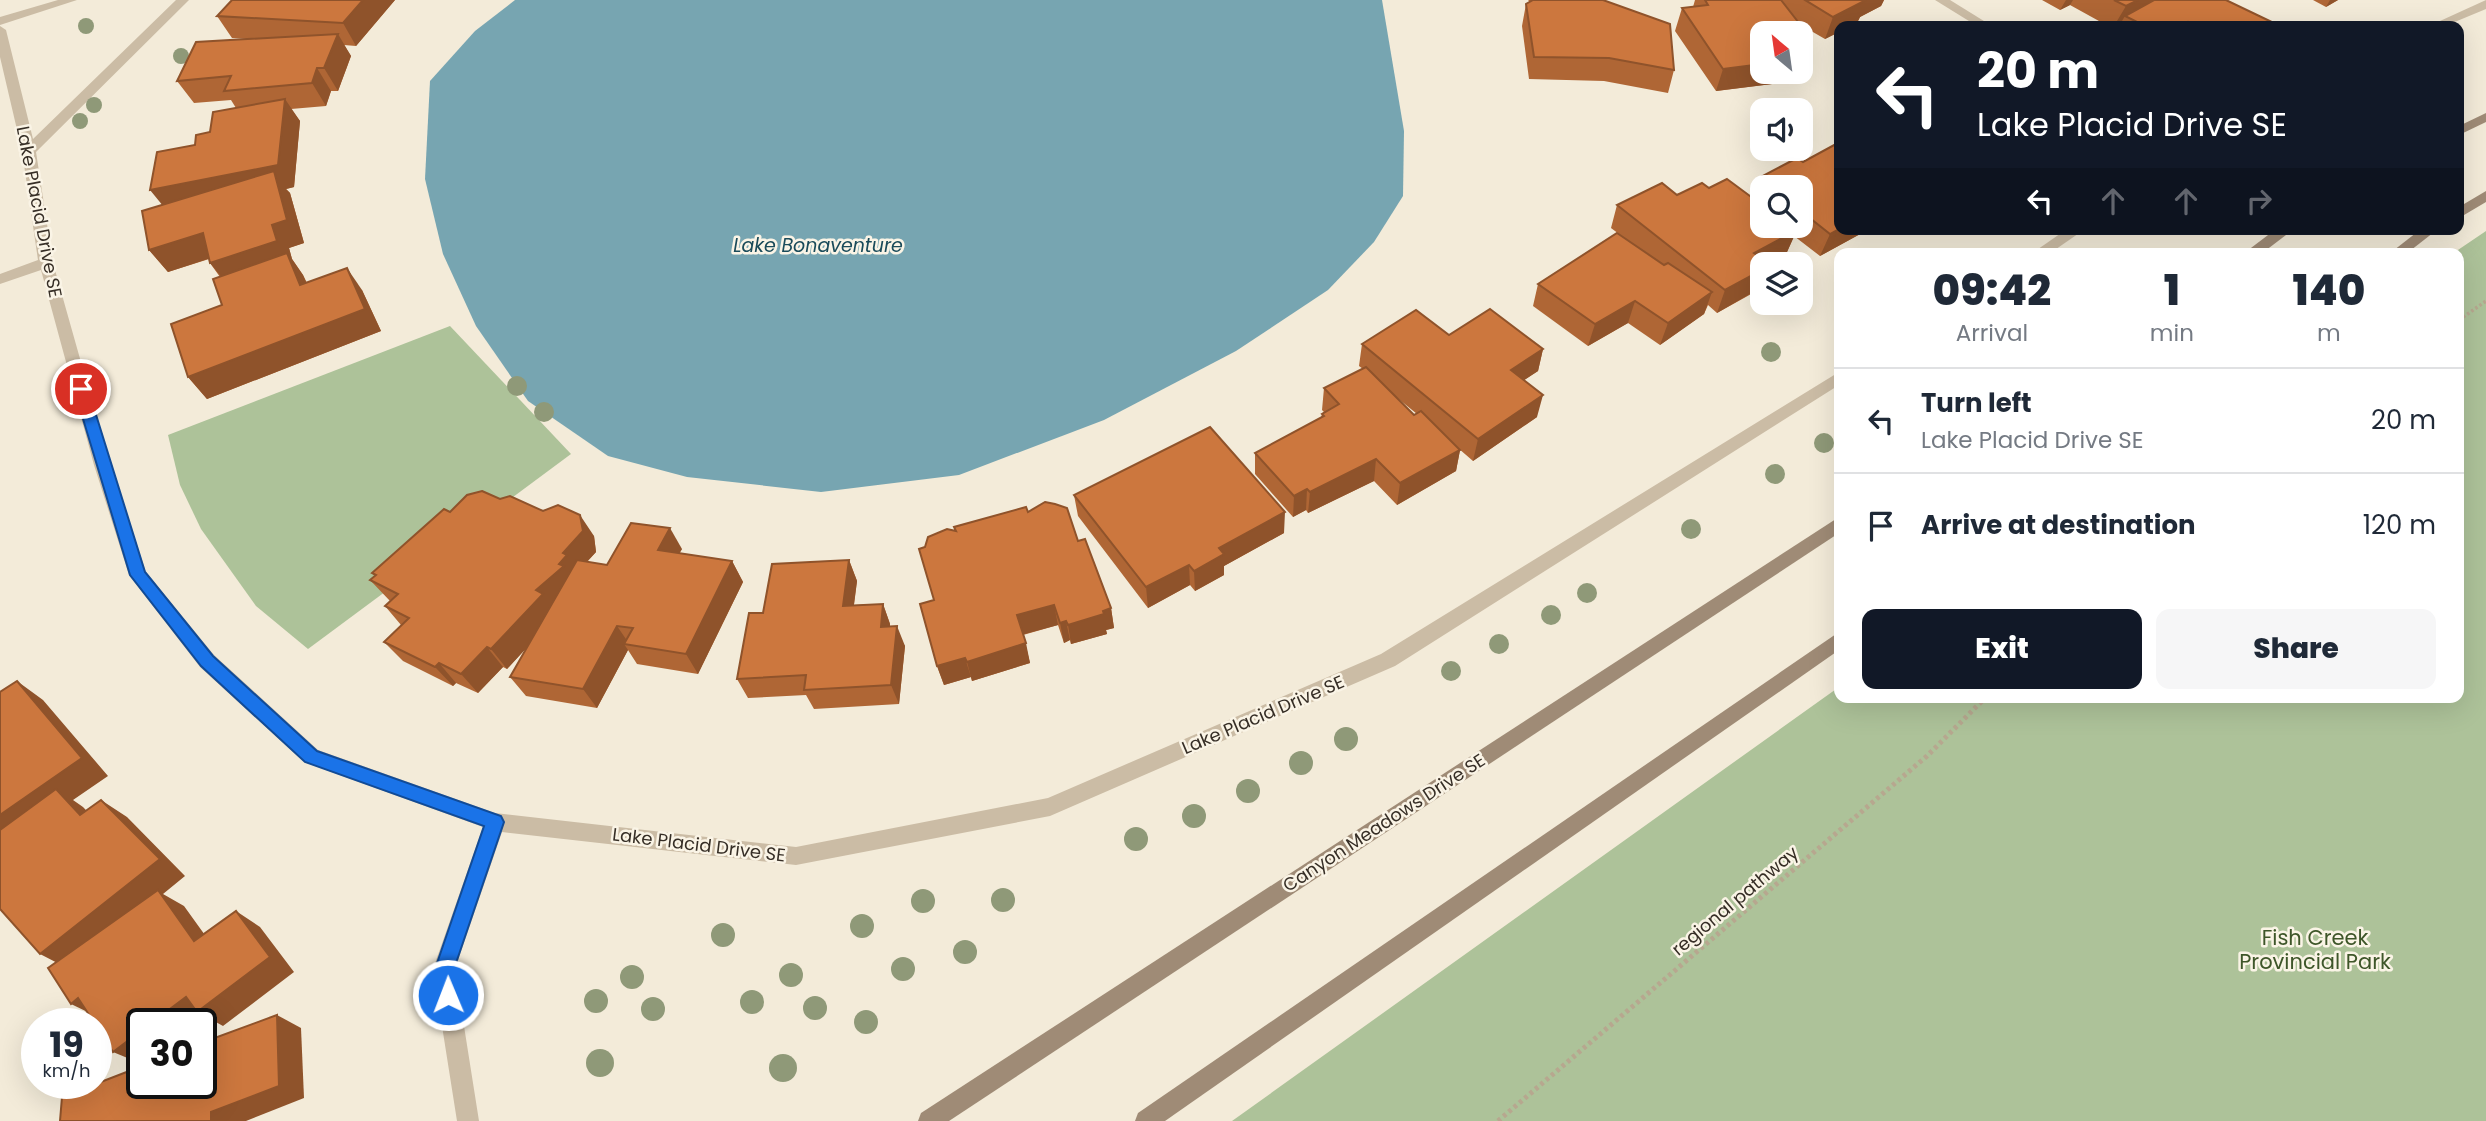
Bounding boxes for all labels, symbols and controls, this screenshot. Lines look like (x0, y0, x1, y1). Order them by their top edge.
north arrow (1750, 21, 1813, 84)
map controls (1750, 21, 1813, 315)
text: 20 m (1977, 37, 2099, 105)
icon: left (1862, 49, 1953, 140)
button: sound (1750, 98, 1813, 161)
text: Lake Placid Drive SE (1977, 102, 2287, 147)
street label: Lake Placid Drive SE (11, 124, 68, 300)
button: search (1750, 175, 1813, 238)
icon: left (2021, 182, 2059, 220)
icon: ahead (2094, 182, 2132, 220)
icon: ahead (2167, 182, 2205, 220)
icon: right (2240, 182, 2278, 220)
water label: Lake Bonaventure (733, 232, 903, 259)
button: layers (1750, 252, 1813, 315)
text: 09:42 (1933, 261, 2051, 320)
text: 1 (2164, 261, 2180, 320)
text: 140 (2293, 261, 2365, 320)
text: Arrival (1956, 317, 2028, 349)
text: min (2150, 317, 2194, 349)
text: m (2317, 317, 2341, 349)
pin (51, 359, 111, 419)
icon: arrive (62, 370, 100, 408)
text: Turn left (1921, 385, 2032, 421)
icon: left (1862, 402, 1900, 440)
text: 20 m (2371, 402, 2436, 438)
text: Lake Placid Drive SE (1921, 424, 2144, 456)
icon: arrive (1862, 507, 1900, 545)
text: Arrive at destination (1921, 507, 2196, 543)
text: 120 m (2363, 507, 2436, 543)
button: Exit (1862, 609, 2142, 689)
button: Share (2156, 609, 2436, 689)
street label: Lake Placid Drive SE (1178, 669, 1348, 760)
street label: Canyon Meadows Drive SE (1278, 748, 1490, 898)
street label: Lake Placid Drive SE (611, 821, 787, 868)
street label: regional pathway (1666, 840, 1803, 961)
park label: Fish Creek Provincial Park (2239, 923, 2391, 976)
position arrow (411, 958, 485, 1032)
speed limit sign: 30 (126, 1008, 217, 1099)
text: 19 (49, 1020, 84, 1069)
text: km/h (43, 1058, 90, 1083)

